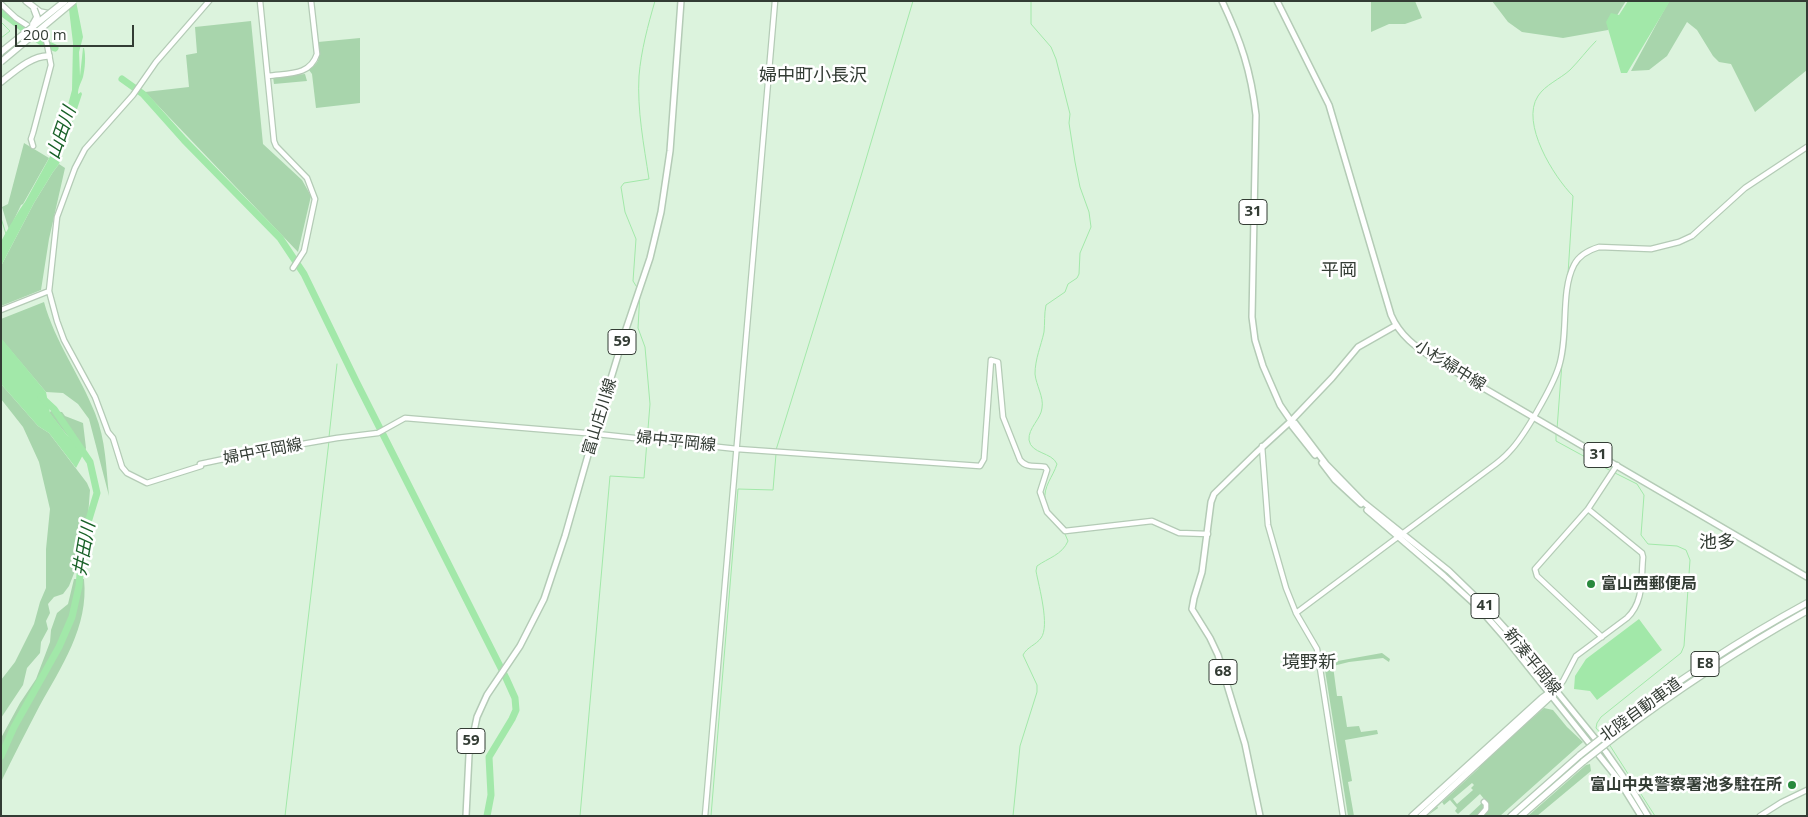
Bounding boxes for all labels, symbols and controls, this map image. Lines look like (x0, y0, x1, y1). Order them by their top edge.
scale bar (18, 15, 136, 47)
text: 200 m (23, 24, 67, 44)
district label: 婦中町小長沢 (759, 65, 867, 87)
water label: 山田川 (43, 104, 81, 162)
road number: 31 (1239, 200, 1267, 224)
district label: 平岡 (1321, 260, 1357, 282)
road number: 59 (608, 330, 636, 354)
street label: 小杉婦中線 (1411, 337, 1489, 395)
street label: 富山庄川線 (579, 376, 621, 458)
street label: 婦中平岡線 (635, 428, 717, 456)
street label: 婦中平岡線 (222, 435, 304, 469)
road number: 31 (1584, 442, 1612, 468)
water label: 井田川 (70, 521, 100, 577)
district label: 池多 (1699, 532, 1735, 554)
place label: 富山西郵便局 (1601, 574, 1697, 594)
marker: 富山西郵便局 (1585, 578, 1597, 590)
road number: 41 (1471, 594, 1499, 618)
street label: 新湊平岡線 (1499, 625, 1565, 699)
district label: 境野新 (1282, 652, 1336, 674)
road number: E8 (1691, 652, 1719, 676)
road number: 68 (1209, 660, 1237, 684)
street label: 北陸自動車道 (1597, 674, 1685, 746)
road number: 59 (457, 728, 485, 754)
place label: 富山中央警察署池多駐在所 (1590, 775, 1782, 795)
marker: 富山中央警察署池多駐在所 (1786, 779, 1798, 791)

